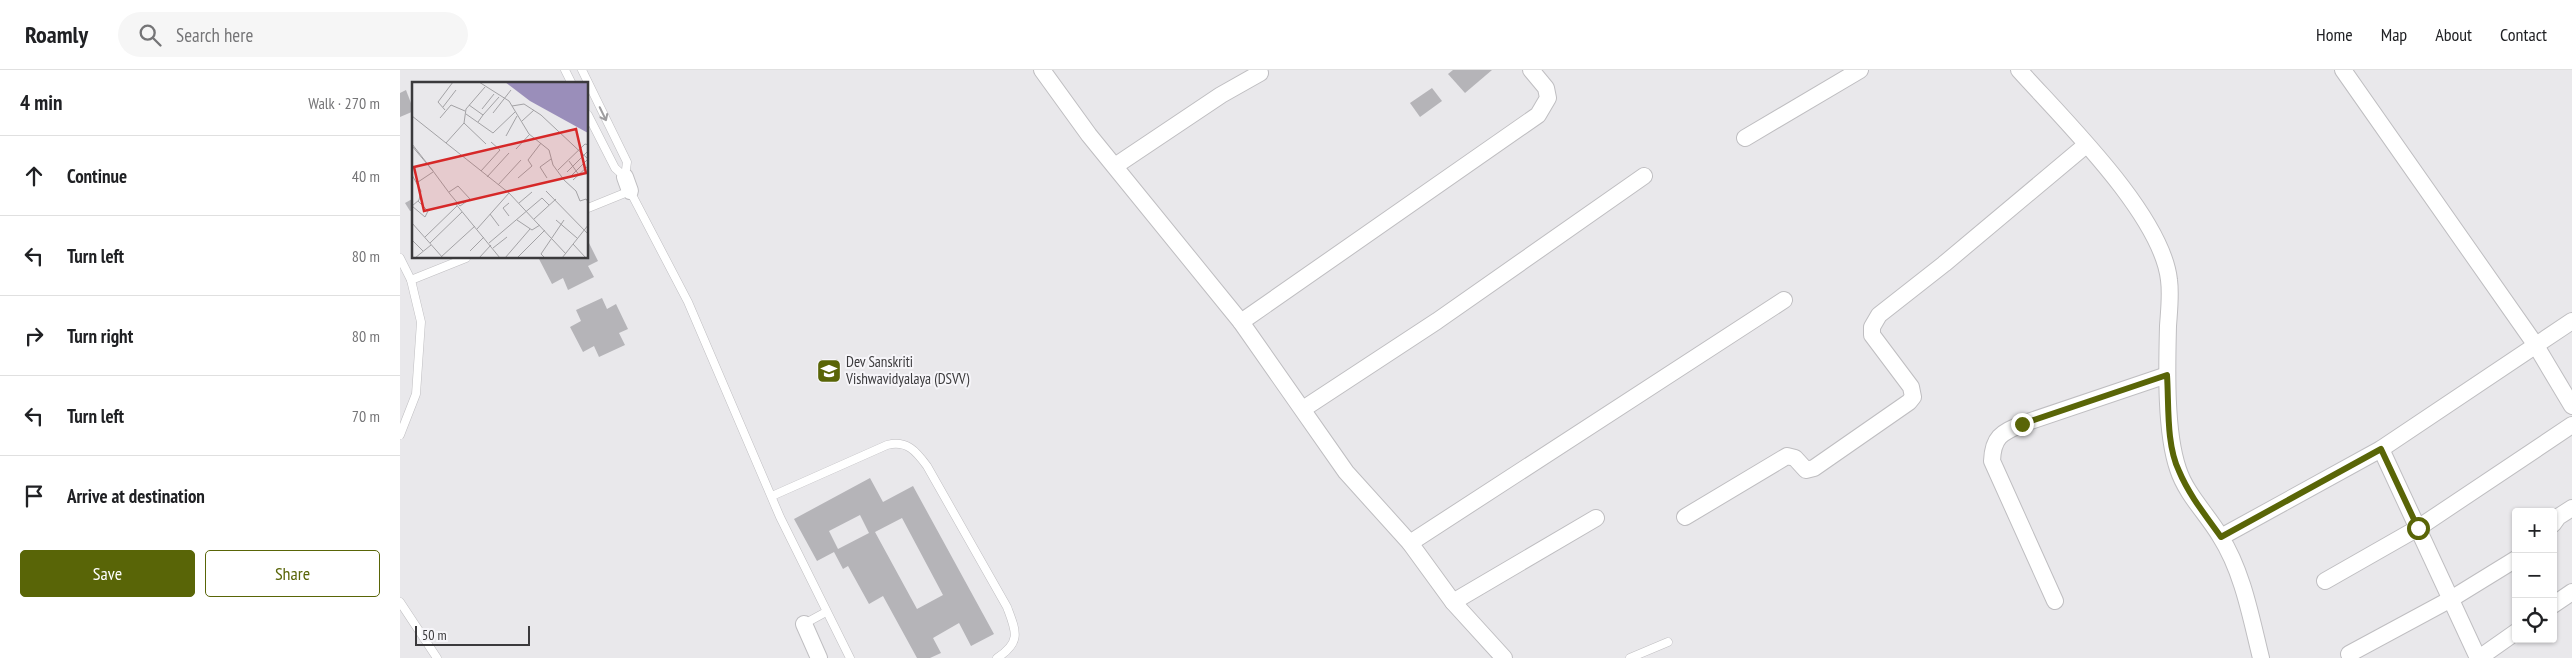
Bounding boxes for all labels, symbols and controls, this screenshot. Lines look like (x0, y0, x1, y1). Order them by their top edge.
search box (118, 12, 468, 57)
text: Roamly (25, 19, 88, 50)
icon: search (136, 21, 164, 49)
text: Search here (176, 23, 253, 47)
text: Home (2316, 23, 2353, 46)
text: Map (2381, 23, 2407, 46)
text: About (2435, 23, 2472, 46)
text: Contact (2500, 23, 2547, 46)
inset map (412, 82, 589, 259)
text: 4 min (20, 89, 62, 116)
text: Walk · 270 m (308, 93, 380, 113)
one-way arrow (598, 106, 608, 121)
icon: ahead (20, 162, 48, 190)
text: Continue (67, 164, 127, 188)
text: 40 m (352, 166, 380, 186)
icon: left (20, 242, 48, 270)
text: Turn left (67, 244, 124, 268)
text: 80 m (352, 246, 380, 266)
icon: right (20, 322, 48, 350)
text: Turn right (67, 324, 133, 348)
text: 80 m (352, 326, 380, 346)
place label: Dev Sanskriti Vishwavidyalaya (DSVV) (845, 352, 970, 388)
school or university icon: Dev Sanskriti Vishwavidyalaya (DSVV) (816, 358, 842, 384)
icon: left (20, 402, 48, 430)
text: Turn left (67, 404, 124, 428)
text: 70 m (352, 406, 380, 426)
route end (2011, 413, 2034, 436)
icon: arrive (20, 482, 48, 510)
text: Arrive at destination (67, 484, 205, 508)
map controls (2512, 508, 2557, 643)
button: + (2512, 508, 2557, 553)
route start (2407, 517, 2430, 540)
button: Save (20, 550, 195, 597)
button: Share (205, 550, 380, 597)
button: − (2512, 553, 2557, 598)
button: locate (2512, 598, 2557, 643)
scale bar (415, 623, 530, 646)
text: 50 m (422, 626, 447, 644)

